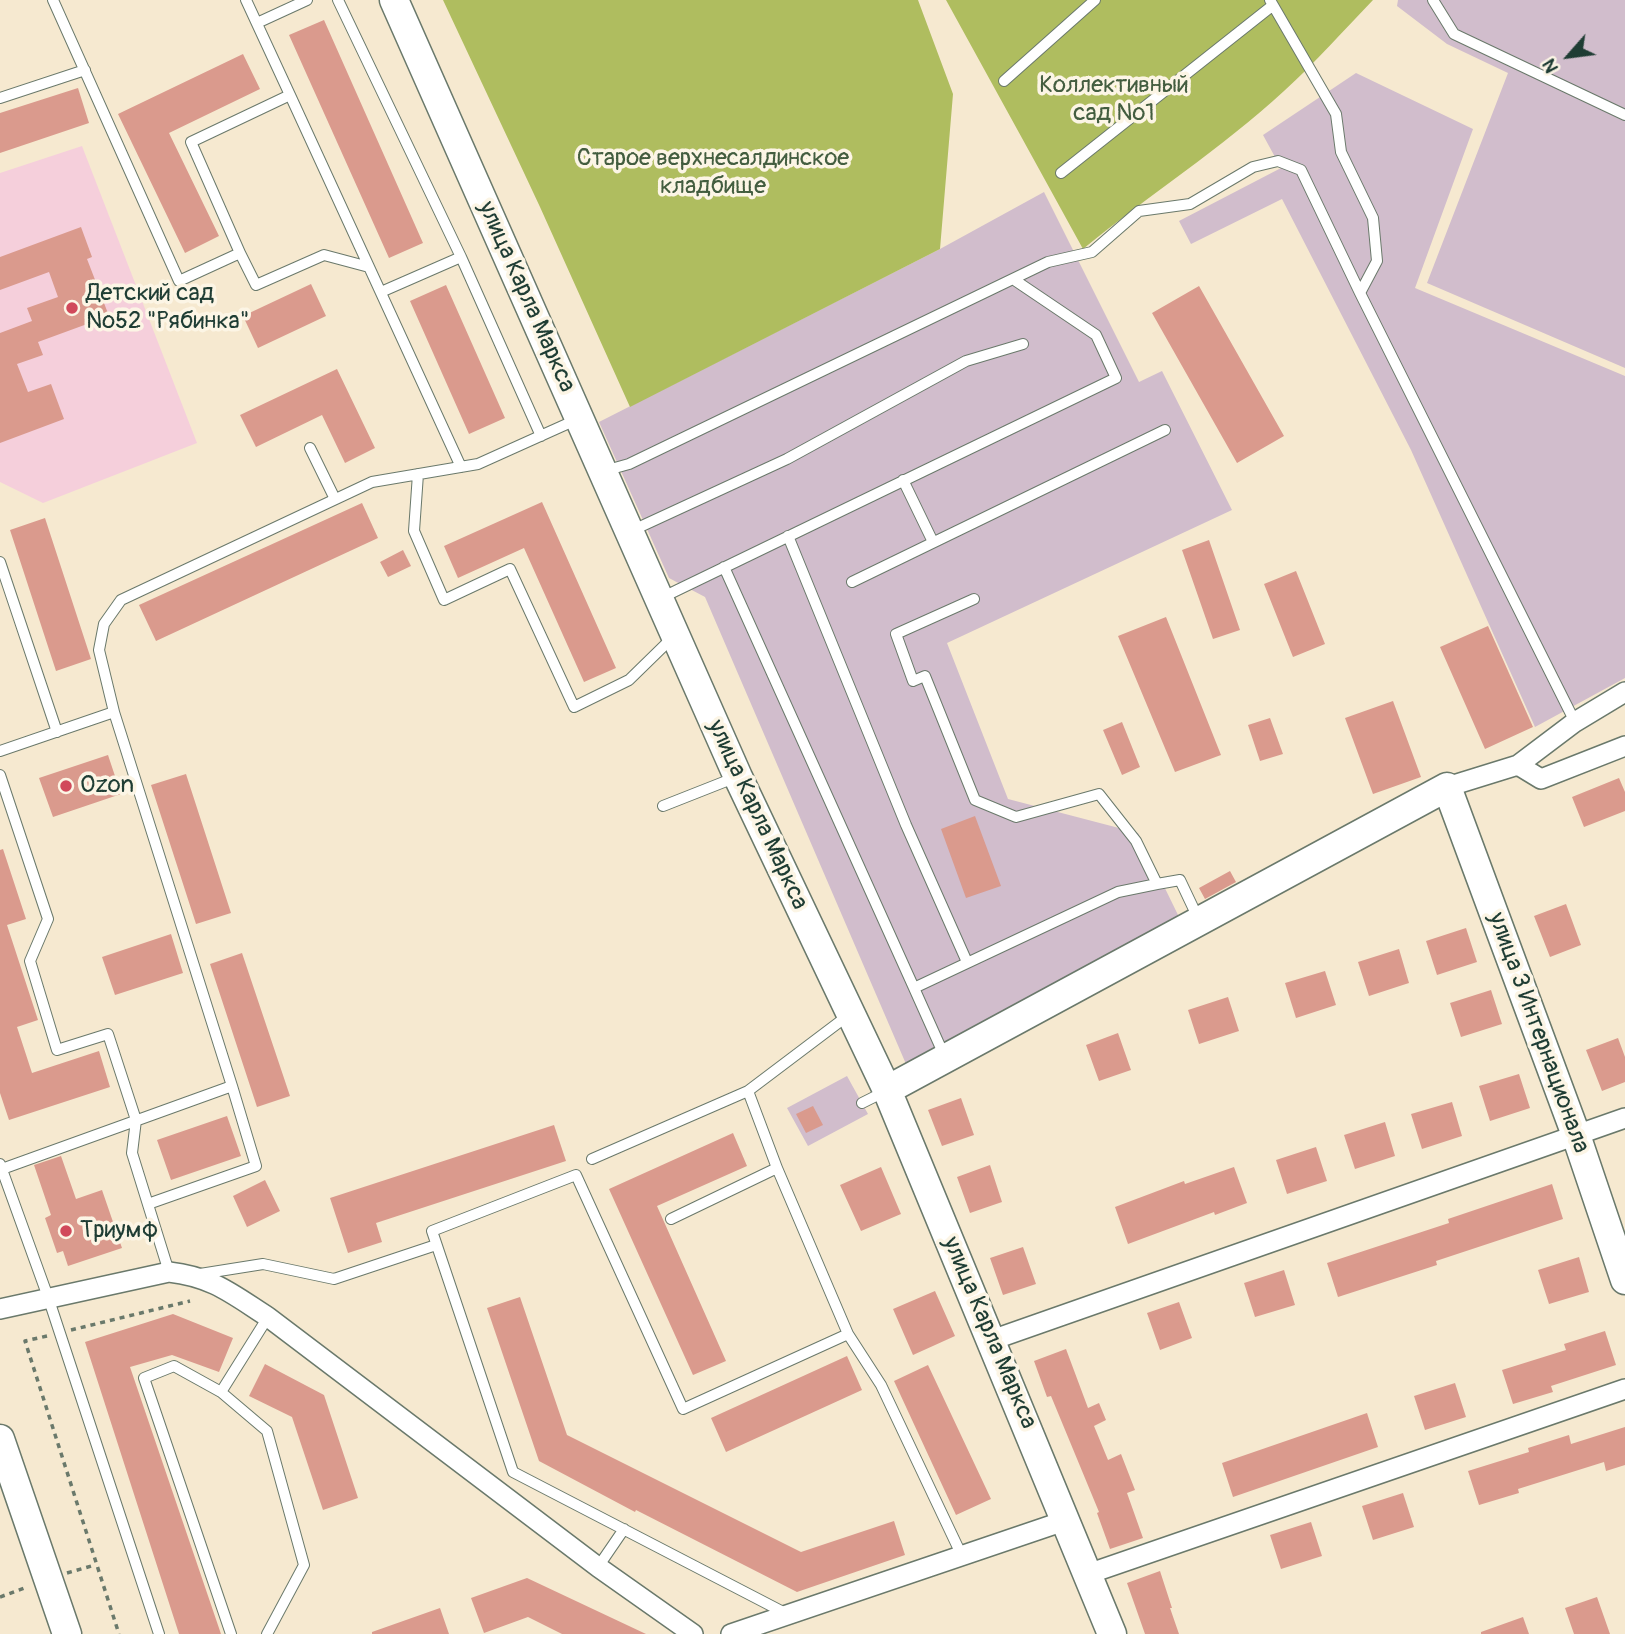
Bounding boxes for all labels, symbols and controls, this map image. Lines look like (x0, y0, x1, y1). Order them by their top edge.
north arrow (1534, 21, 1604, 91)
text: N (1537, 55, 1564, 77)
park label: Коллективный сад №1 (1039, 72, 1189, 128)
park label: Старое верхнесалдинское кладбище (577, 145, 849, 201)
street label: улица Карла Маркса (471, 197, 581, 397)
place label: Детский сад №52 "Рябинка" (86, 280, 249, 336)
marker: Детский сад №52 "Рябинка" (64, 300, 80, 316)
street label: улица Карла Маркса (700, 716, 814, 914)
place label: Ozon (80, 772, 134, 800)
marker: Ozon (58, 778, 74, 794)
street label: улица 3 Интернационала (1481, 909, 1595, 1157)
place label: Триумф (80, 1217, 158, 1245)
marker: Триумф (58, 1223, 74, 1239)
street label: улица Карла Маркса (936, 1233, 1042, 1433)

